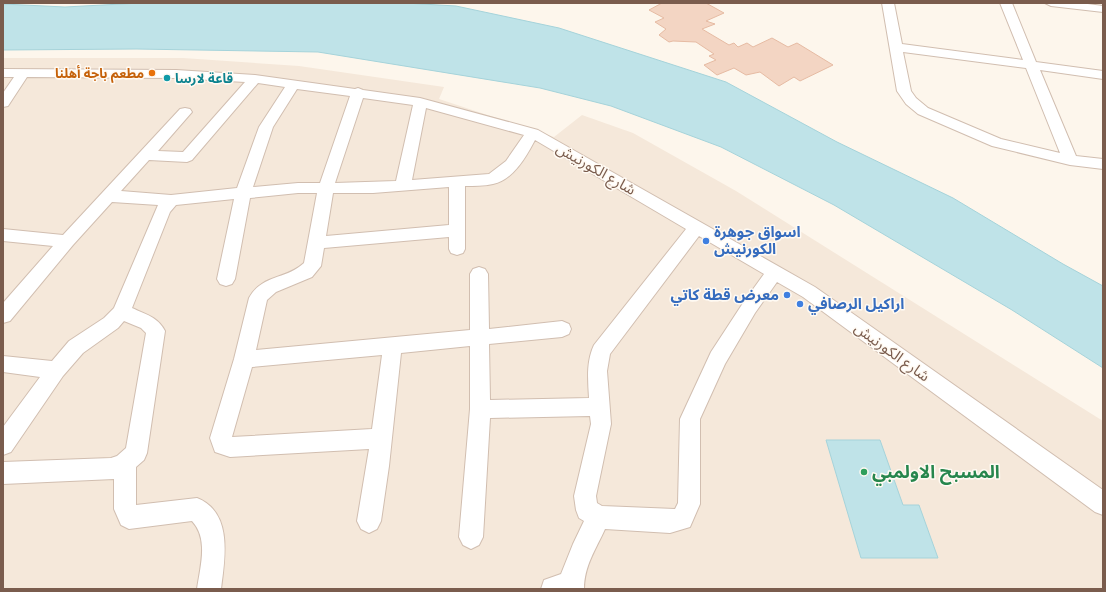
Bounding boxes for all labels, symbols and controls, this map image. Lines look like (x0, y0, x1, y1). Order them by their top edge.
place label: مطعم باجة أهلنا (55, 65, 144, 84)
marker: مطعم باجة أهلنا (147, 68, 157, 78)
place label: قاعة لارسا (175, 71, 234, 86)
marker: قاعة لارسا (162, 73, 172, 83)
street label: شارع الكورنيش (552, 139, 639, 202)
place label: اسواق جوهرة الكورنيش (714, 223, 801, 258)
marker: اسواق جوهرة الكورنيش (701, 236, 711, 246)
place label: معرض قطة كاتي (670, 286, 779, 306)
marker: معرض قطة كاتي (782, 290, 792, 300)
place label: اراكيل الرصافي (808, 295, 904, 315)
marker: اراكيل الرصافي (795, 299, 805, 309)
street label: شارع الكورنيش (849, 319, 933, 388)
place label: المسبح الاولمبي (872, 461, 1000, 486)
marker: المسبح الاولمبي (859, 467, 869, 477)

